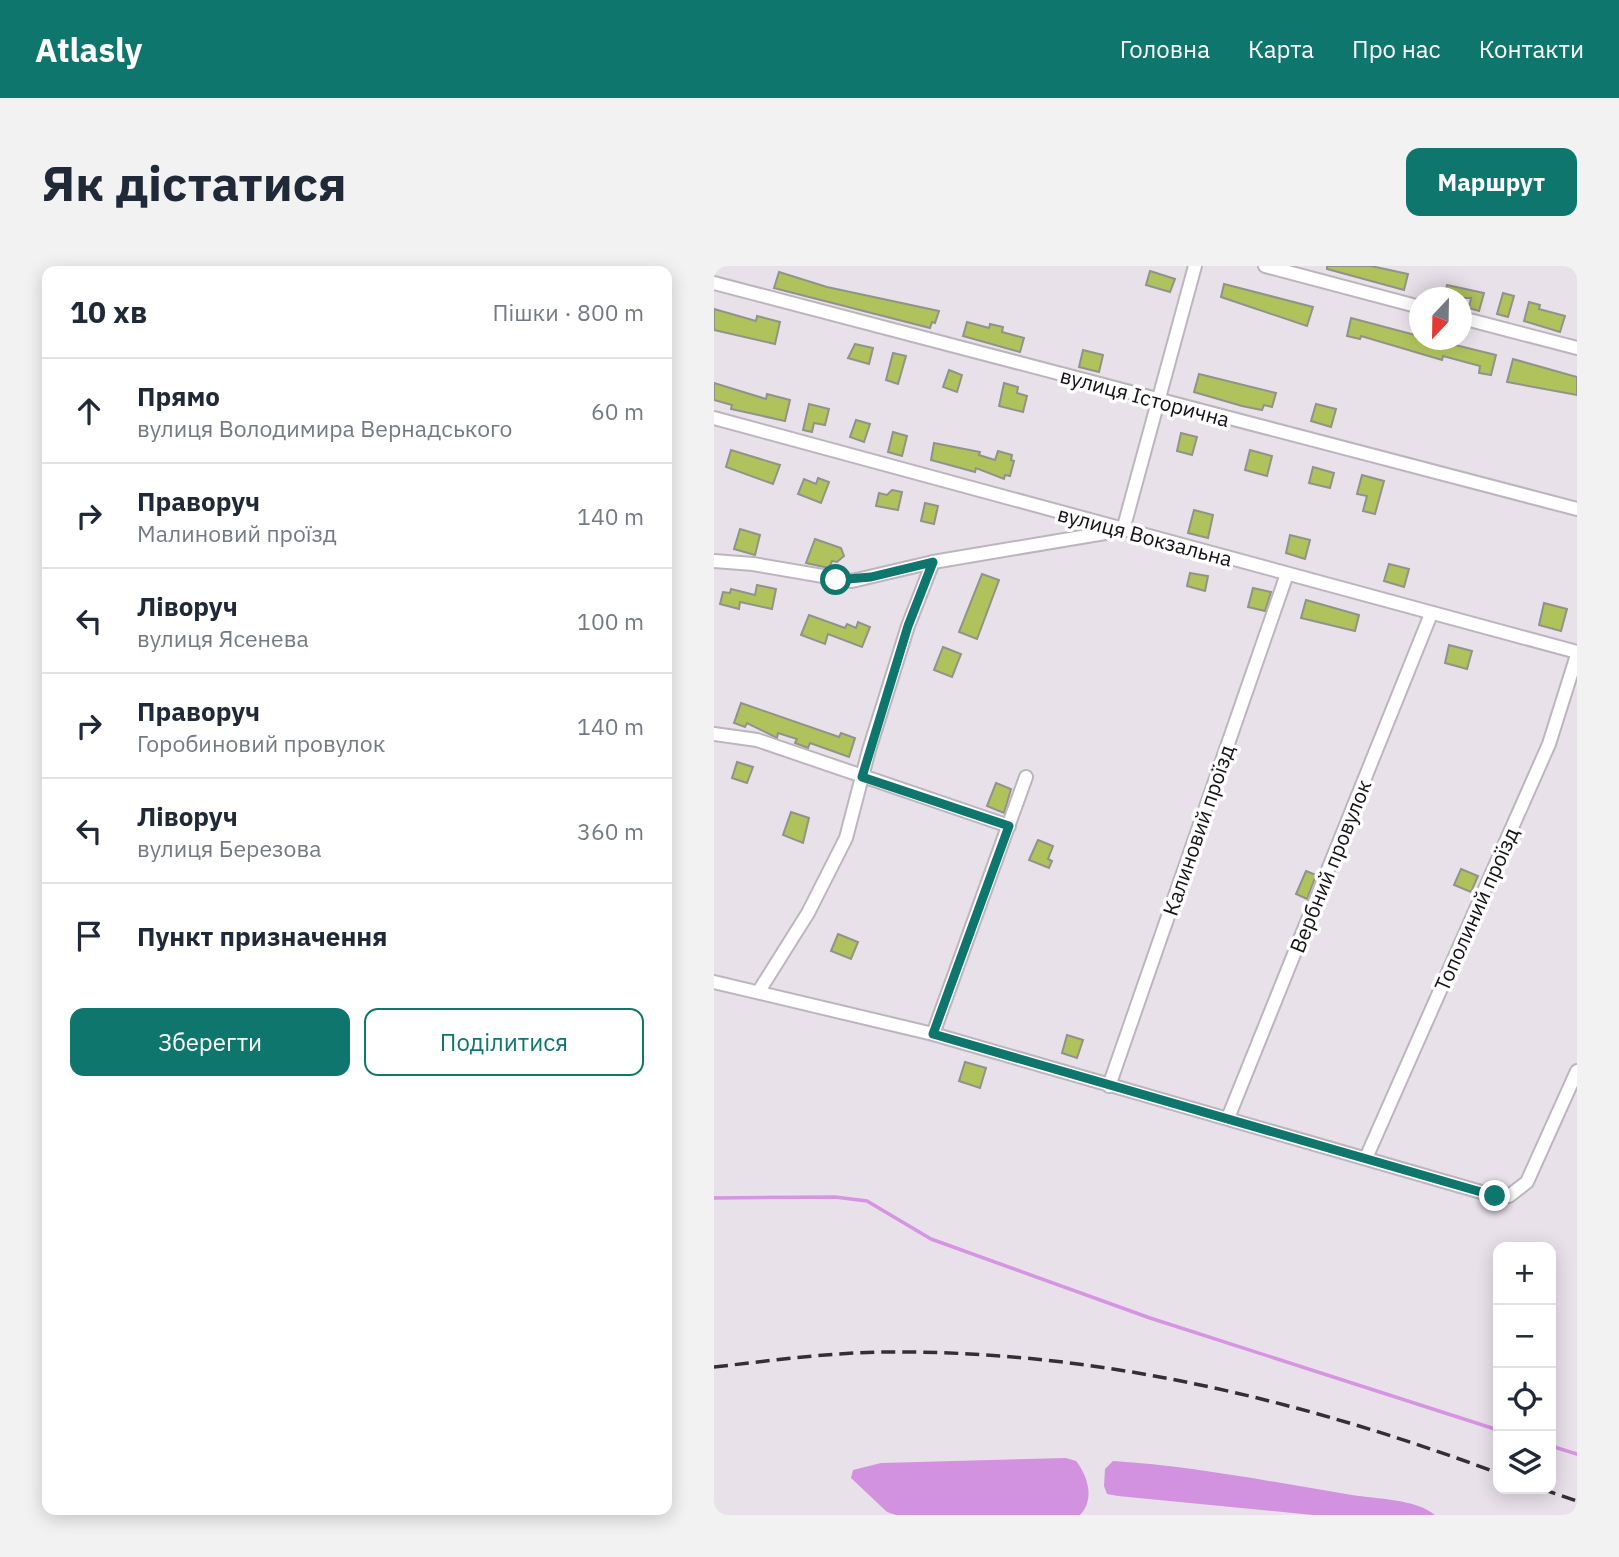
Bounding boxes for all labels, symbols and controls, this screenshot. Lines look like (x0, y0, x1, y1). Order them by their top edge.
text: Atlasly (35, 28, 142, 71)
text: Головна (1120, 33, 1210, 65)
text: Карта (1248, 33, 1314, 65)
text: Про нас (1352, 33, 1441, 65)
text: Контакти (1479, 33, 1584, 65)
button: Маршрут (1406, 148, 1577, 216)
text: Як дістатися (42, 151, 347, 214)
north arrow (1409, 287, 1472, 350)
text: 10 хв (70, 292, 147, 331)
text: Пішки · 800 m (493, 297, 644, 327)
street label: вулиця Історична (1057, 361, 1233, 433)
text: Прямо (137, 379, 220, 413)
icon: ahead (70, 392, 108, 430)
text: 60 m (591, 396, 644, 426)
text: вулиця Володимира Вернадського (137, 413, 512, 443)
text: Праворуч (137, 484, 260, 518)
icon: right (70, 497, 108, 535)
street label: вулиця Вокзальна (1055, 499, 1235, 573)
text: 140 m (577, 501, 644, 531)
text: Малиновий проїзд (137, 518, 337, 548)
route start (820, 564, 851, 595)
text: Ліворуч (137, 589, 238, 623)
icon: left (70, 602, 108, 640)
text: 100 m (577, 606, 644, 636)
text: вулиця Ясенева (137, 623, 309, 653)
text: Праворуч (137, 694, 260, 728)
icon: right (70, 707, 108, 745)
text: 140 m (577, 711, 644, 741)
text: Горобиновий провулок (137, 728, 385, 758)
street label: Калиновий проїзд (1156, 741, 1240, 919)
street label: Вербний провулок (1283, 775, 1377, 957)
text: Ліворуч (137, 799, 238, 833)
icon: left (70, 812, 108, 850)
text: 360 m (577, 816, 644, 846)
street label: Тополиний проїзд (1427, 823, 1525, 995)
text: вулиця Березова (137, 833, 321, 863)
icon: arrive (70, 917, 108, 955)
text: Пункт призначення (137, 919, 387, 953)
button: Зберегти (70, 1008, 350, 1076)
button: Поділитися (364, 1008, 644, 1076)
route end (1479, 1180, 1510, 1211)
map controls (1493, 1242, 1556, 1494)
button: + (1493, 1242, 1556, 1305)
button: − (1493, 1305, 1556, 1368)
button: locate (1493, 1368, 1556, 1431)
button: layers (1493, 1431, 1556, 1494)

